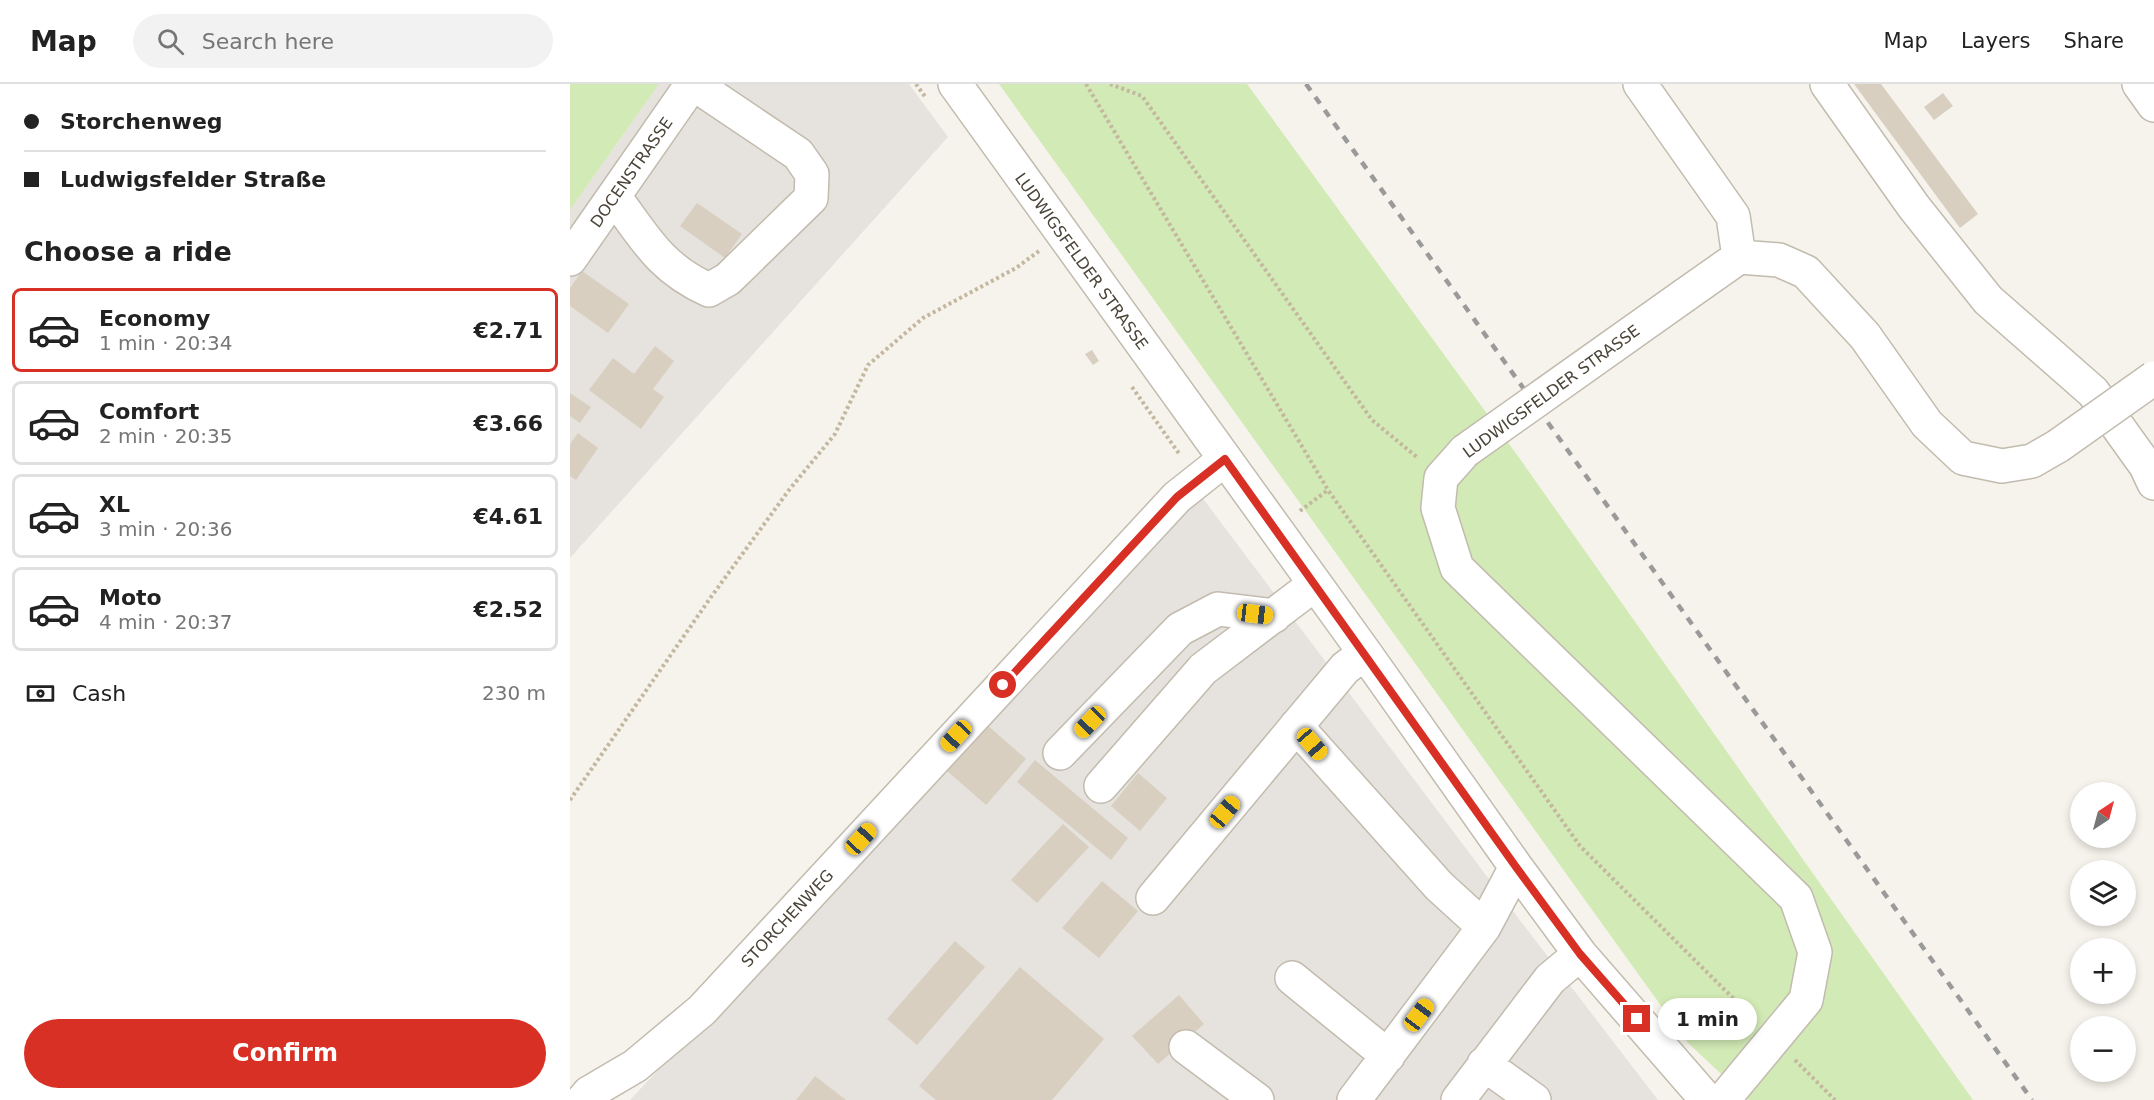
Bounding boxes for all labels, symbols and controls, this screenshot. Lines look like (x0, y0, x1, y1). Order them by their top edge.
search box (133, 14, 553, 68)
text: Map (30, 25, 97, 58)
icon: search (154, 25, 187, 58)
text: Search here (202, 29, 334, 54)
text: Map (1884, 29, 1928, 53)
text: Layers (1961, 29, 2030, 53)
text: Share (2063, 29, 2124, 53)
text: Storchenweg (60, 109, 223, 134)
street label: DOCENSTRASSE (586, 114, 676, 231)
text: Ludwigsfelder Straße (60, 167, 326, 192)
street label: LUDWIGSFELDER STRASSE (1011, 169, 1152, 353)
text: Choose a ride (24, 236, 232, 267)
icon: car (27, 303, 81, 357)
text: Economy (99, 306, 210, 331)
text: €2.71 (473, 318, 543, 343)
street label: LUDWIGSFELDER STRASSE (1459, 321, 1643, 462)
text: 1 min · 20:34 (99, 331, 233, 355)
icon: car (27, 396, 81, 450)
text: Comfort (99, 399, 199, 424)
text: €3.66 (473, 411, 543, 436)
text: 2 min · 20:35 (99, 424, 233, 448)
icon: car (27, 489, 81, 543)
text: XL (99, 492, 130, 517)
text: €4.61 (473, 504, 543, 529)
text: 3 min · 20:36 (99, 517, 233, 541)
icon: car (27, 582, 81, 636)
text: Moto (99, 585, 162, 610)
text: €2.52 (473, 597, 543, 622)
car (1236, 603, 1274, 625)
text: 4 min · 20:37 (99, 610, 233, 634)
route start (989, 671, 1016, 698)
icon: cash (24, 677, 57, 710)
text: Cash (72, 681, 126, 706)
text: 230 m (482, 681, 546, 705)
car (1071, 703, 1109, 741)
car (937, 717, 975, 755)
car (1293, 725, 1331, 763)
north arrow (2070, 782, 2136, 848)
map controls (2070, 782, 2136, 1082)
car (1207, 792, 1243, 832)
car (842, 820, 880, 858)
button: layers (2070, 860, 2136, 926)
street label: STORCHENWEG (737, 866, 837, 971)
button: + (2070, 938, 2136, 1004)
car (1401, 995, 1437, 1035)
callout: 1 min (1658, 998, 1757, 1040)
route end (1623, 1005, 1650, 1032)
text: 1 min (1676, 1007, 1739, 1031)
button: − (2070, 1016, 2136, 1082)
button: Confirm (24, 1019, 546, 1088)

